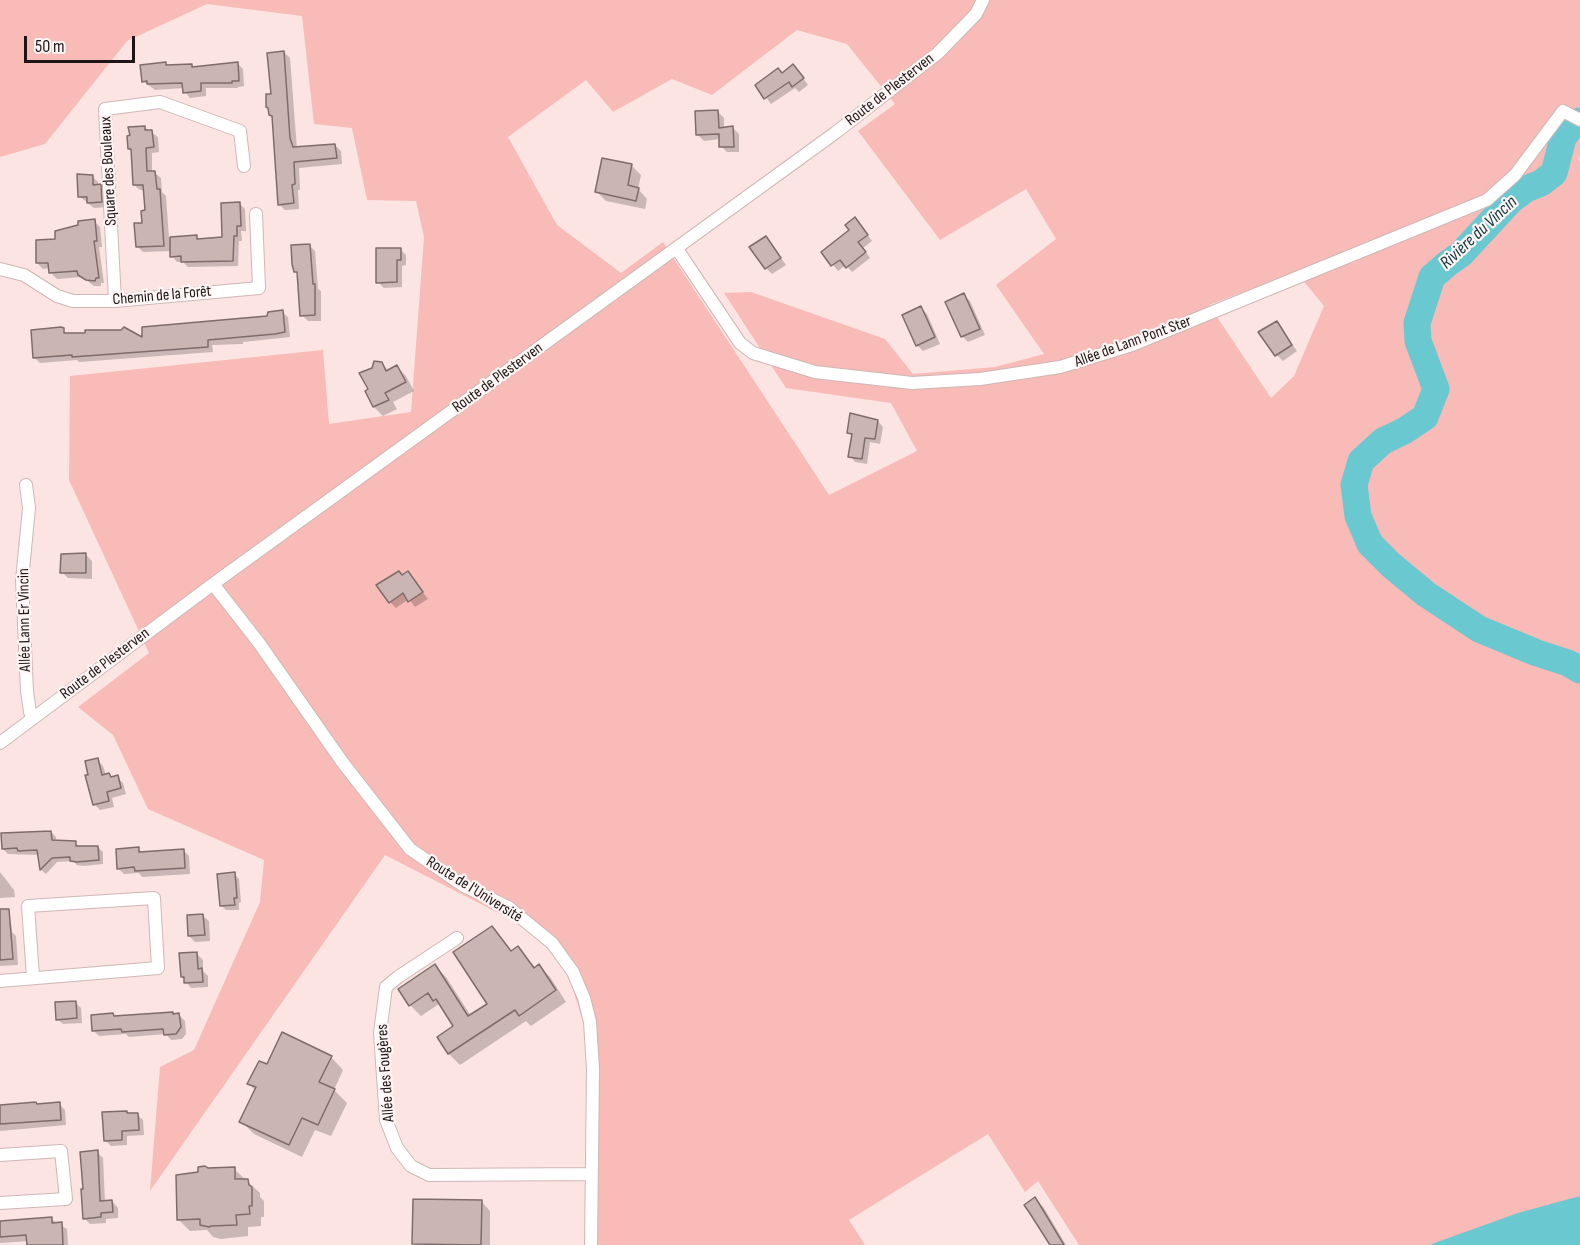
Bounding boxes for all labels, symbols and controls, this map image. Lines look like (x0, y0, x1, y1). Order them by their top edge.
scale bar (27, 24, 138, 62)
text: 50 m (35, 36, 65, 57)
street label: Route de Plesterven (842, 49, 938, 131)
street label: Square des Bouleaux (97, 116, 121, 226)
water label: Rivière du Vincin (1436, 192, 1522, 274)
street label: Chemin de la Forêt (112, 282, 212, 310)
street label: Allée de Lann Pont Ster (1072, 312, 1194, 372)
street label: Route de Plesterven (449, 339, 547, 417)
street label: Allée Lann Er Vincin (14, 568, 36, 672)
street label: Route de Plesterven (56, 624, 154, 704)
street label: Route de l'Université (422, 853, 526, 927)
street label: Allée des Fougères (373, 1023, 399, 1123)

